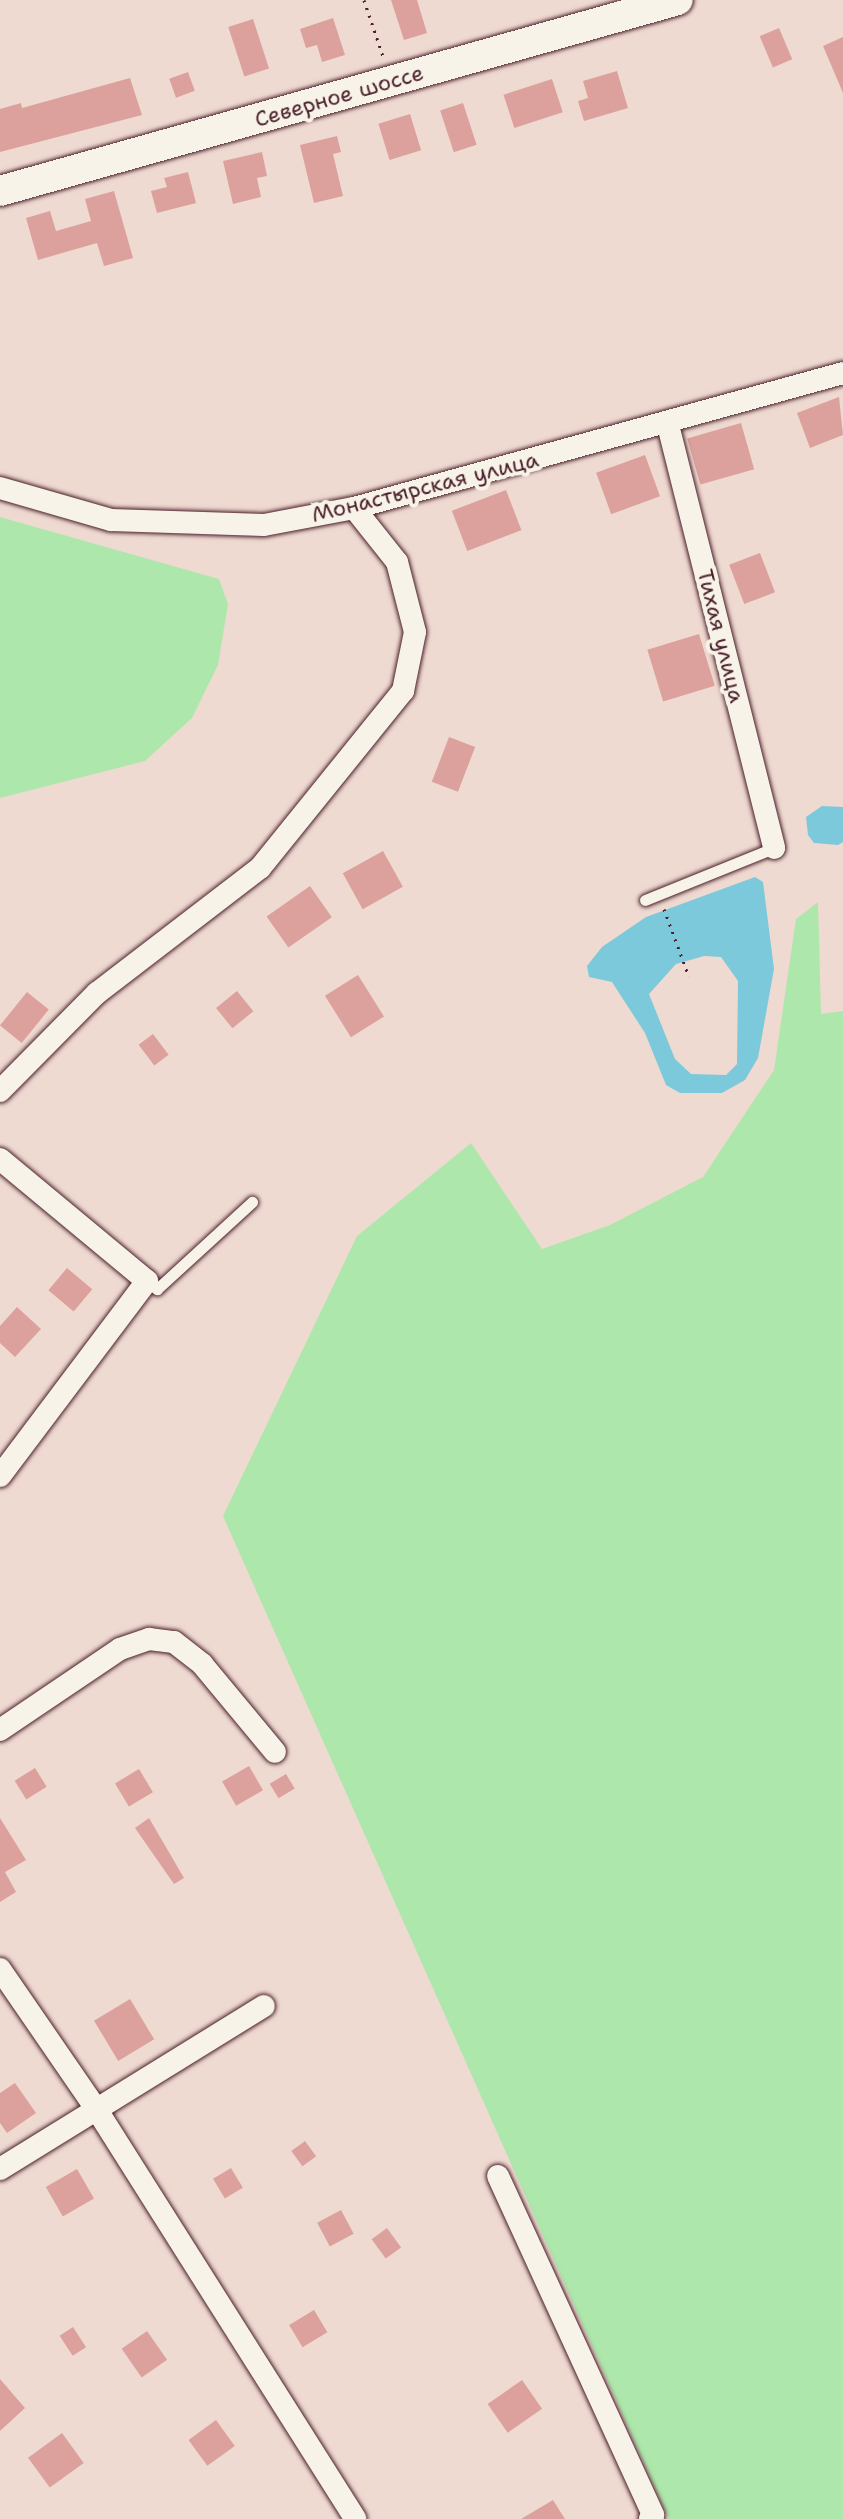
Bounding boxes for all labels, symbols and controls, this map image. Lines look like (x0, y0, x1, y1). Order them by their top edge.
street label: Северное шоссе (252, 59, 426, 133)
street label: Монастырская улица (309, 446, 541, 528)
street label: Тихая улица (692, 566, 750, 706)

